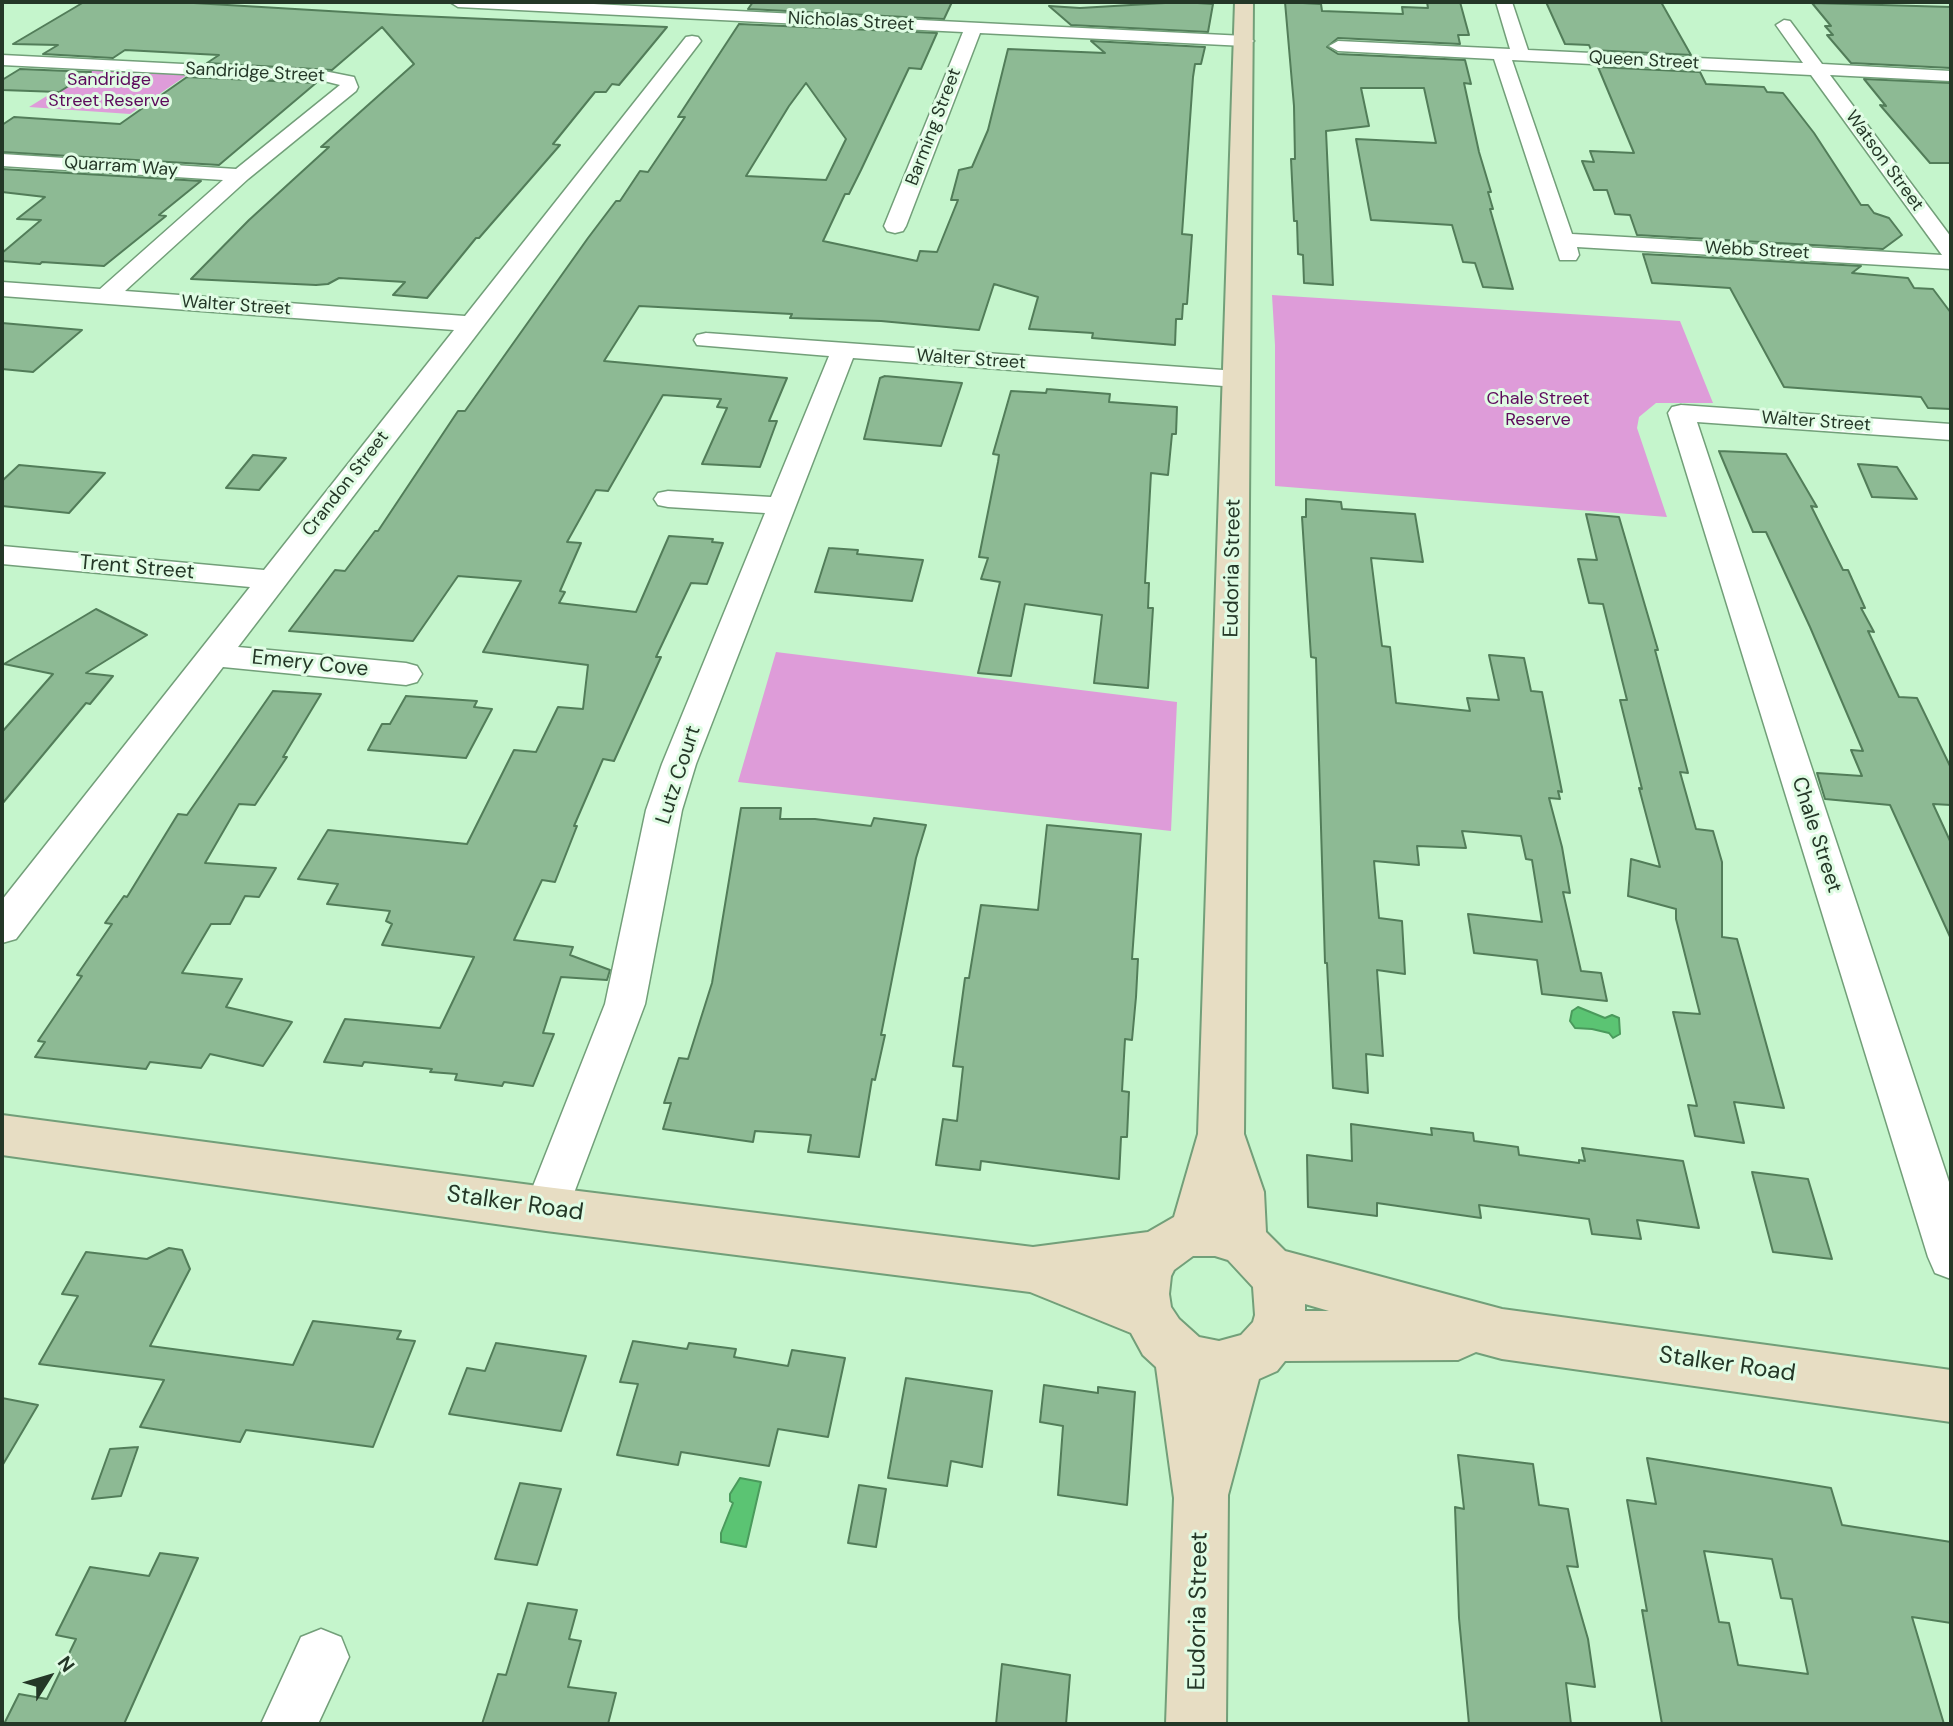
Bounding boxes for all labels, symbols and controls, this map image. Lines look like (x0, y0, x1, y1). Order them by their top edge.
street label: Nicholas Street (787, 8, 915, 36)
street label: Queen Street (1588, 47, 1700, 75)
street label: Sandridge Street (185, 59, 325, 87)
street label: Barming Street (902, 65, 966, 189)
park label: Sandridge Street Reserve (48, 69, 170, 112)
street label: Watson Street (1840, 107, 1928, 215)
street label: Quarram Way (63, 152, 179, 182)
street label: Webb Street (1704, 237, 1810, 265)
street label: Walter Street (180, 291, 292, 321)
street label: Walter Street (915, 345, 1027, 375)
park label: Chale Street Reserve (1486, 388, 1590, 430)
street label: Walter Street (1760, 407, 1872, 437)
street label: Crandon Street (298, 427, 394, 541)
street label: Eudoria Street (1219, 498, 1247, 638)
street label: Trent Street (78, 550, 196, 586)
street label: Emery Cove (251, 645, 369, 683)
street label: Lutz Court (651, 723, 707, 827)
street label: Chale Street (1785, 774, 1847, 896)
street label: Stalker Road (445, 1180, 585, 1228)
street label: Stalker Road (1657, 1341, 1797, 1389)
street label: Eudoria Street (1183, 1531, 1215, 1691)
north arrow (14, 1642, 84, 1712)
text: N (52, 1651, 80, 1677)

